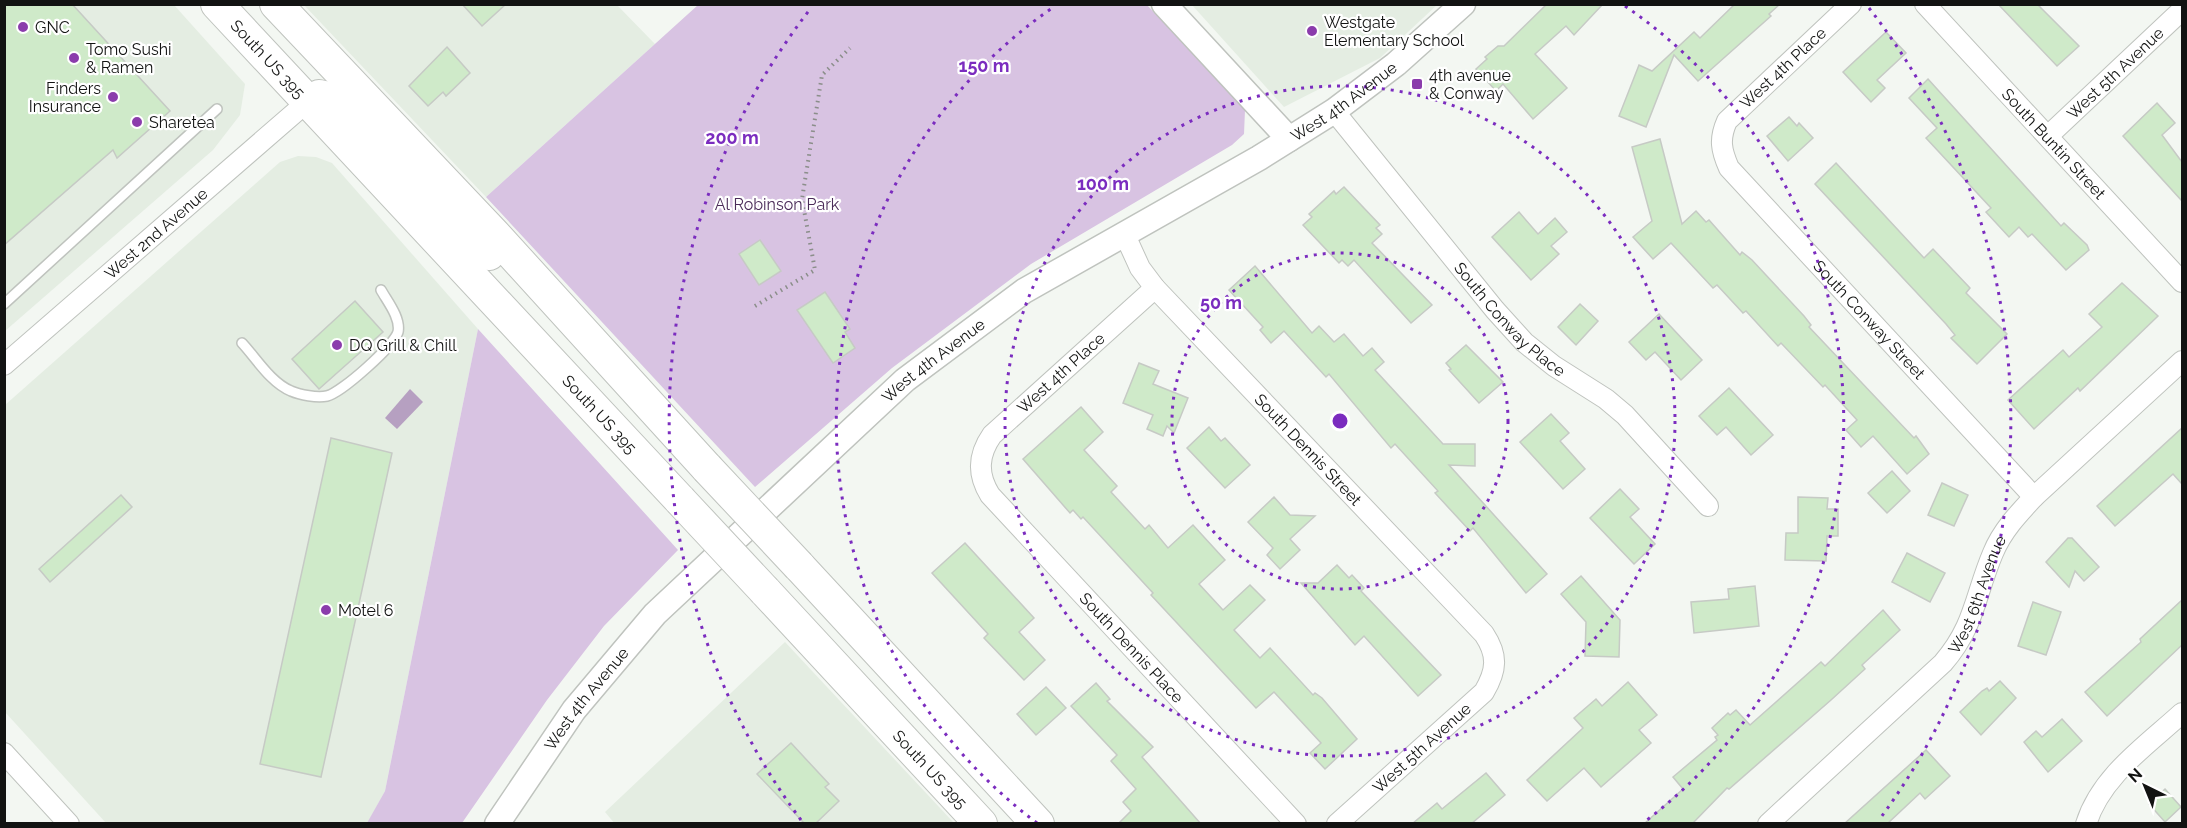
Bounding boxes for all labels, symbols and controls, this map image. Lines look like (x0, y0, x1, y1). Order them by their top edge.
place label: Westgate Elementary School (1324, 13, 1465, 50)
street label: South US 395 (227, 16, 309, 102)
place label: GNC (35, 18, 70, 37)
marker: GNC (16, 20, 30, 34)
street label: West 4th Place (1736, 23, 1830, 113)
street label: West 5th Avenue (2063, 23, 2167, 123)
marker: Westgate Elementary School (1305, 24, 1319, 38)
place label: Tomo Sushi & Ramen (86, 40, 172, 77)
marker: Tomo Sushi & Ramen (67, 51, 81, 65)
text: 150 m (959, 55, 1010, 76)
street label: West 4th Avenue (1287, 58, 1400, 145)
place label: 4th avenue & Conway (1429, 66, 1511, 103)
marker: 4th avenue & Conway (1410, 77, 1424, 91)
place label: Finders Insurance (29, 79, 101, 116)
street label: South Buntin Street (1998, 84, 2110, 203)
marker: Finders Insurance (106, 90, 120, 104)
place label: Sharetea (149, 113, 215, 132)
marker: Sharetea (130, 115, 144, 129)
text: 200 m (705, 127, 759, 148)
text: 100 m (1077, 173, 1129, 194)
street label: West 2nd Avenue (101, 184, 211, 283)
park label: Al Robinson Park (715, 195, 840, 214)
street label: South Conway Street (1810, 256, 1930, 383)
street label: South Conway Place (1451, 258, 1569, 380)
text: 50 m (1200, 292, 1242, 313)
street label: West 4th Avenue (878, 314, 988, 406)
street label: West 4th Place (1013, 329, 1109, 417)
place label: DQ Grill & Chill (349, 336, 457, 355)
marker: DQ Grill & Chill (330, 338, 344, 352)
street label: South US 395 (559, 371, 641, 457)
street label: South Dennis Street (1251, 390, 1366, 509)
centre of rings (1330, 411, 1350, 431)
street label: West 6th Avenue (1944, 532, 2010, 657)
street label: South Dennis Place (1076, 588, 1188, 707)
place label: Motel 6 (338, 601, 394, 620)
marker: Motel 6 (319, 603, 333, 617)
street label: West 4th Avenue (540, 643, 632, 754)
street label: West 5th Avenue (1369, 699, 1475, 797)
street label: South US 395 (889, 726, 971, 813)
north arrow (2115, 756, 2175, 816)
text: N (2124, 764, 2146, 787)

